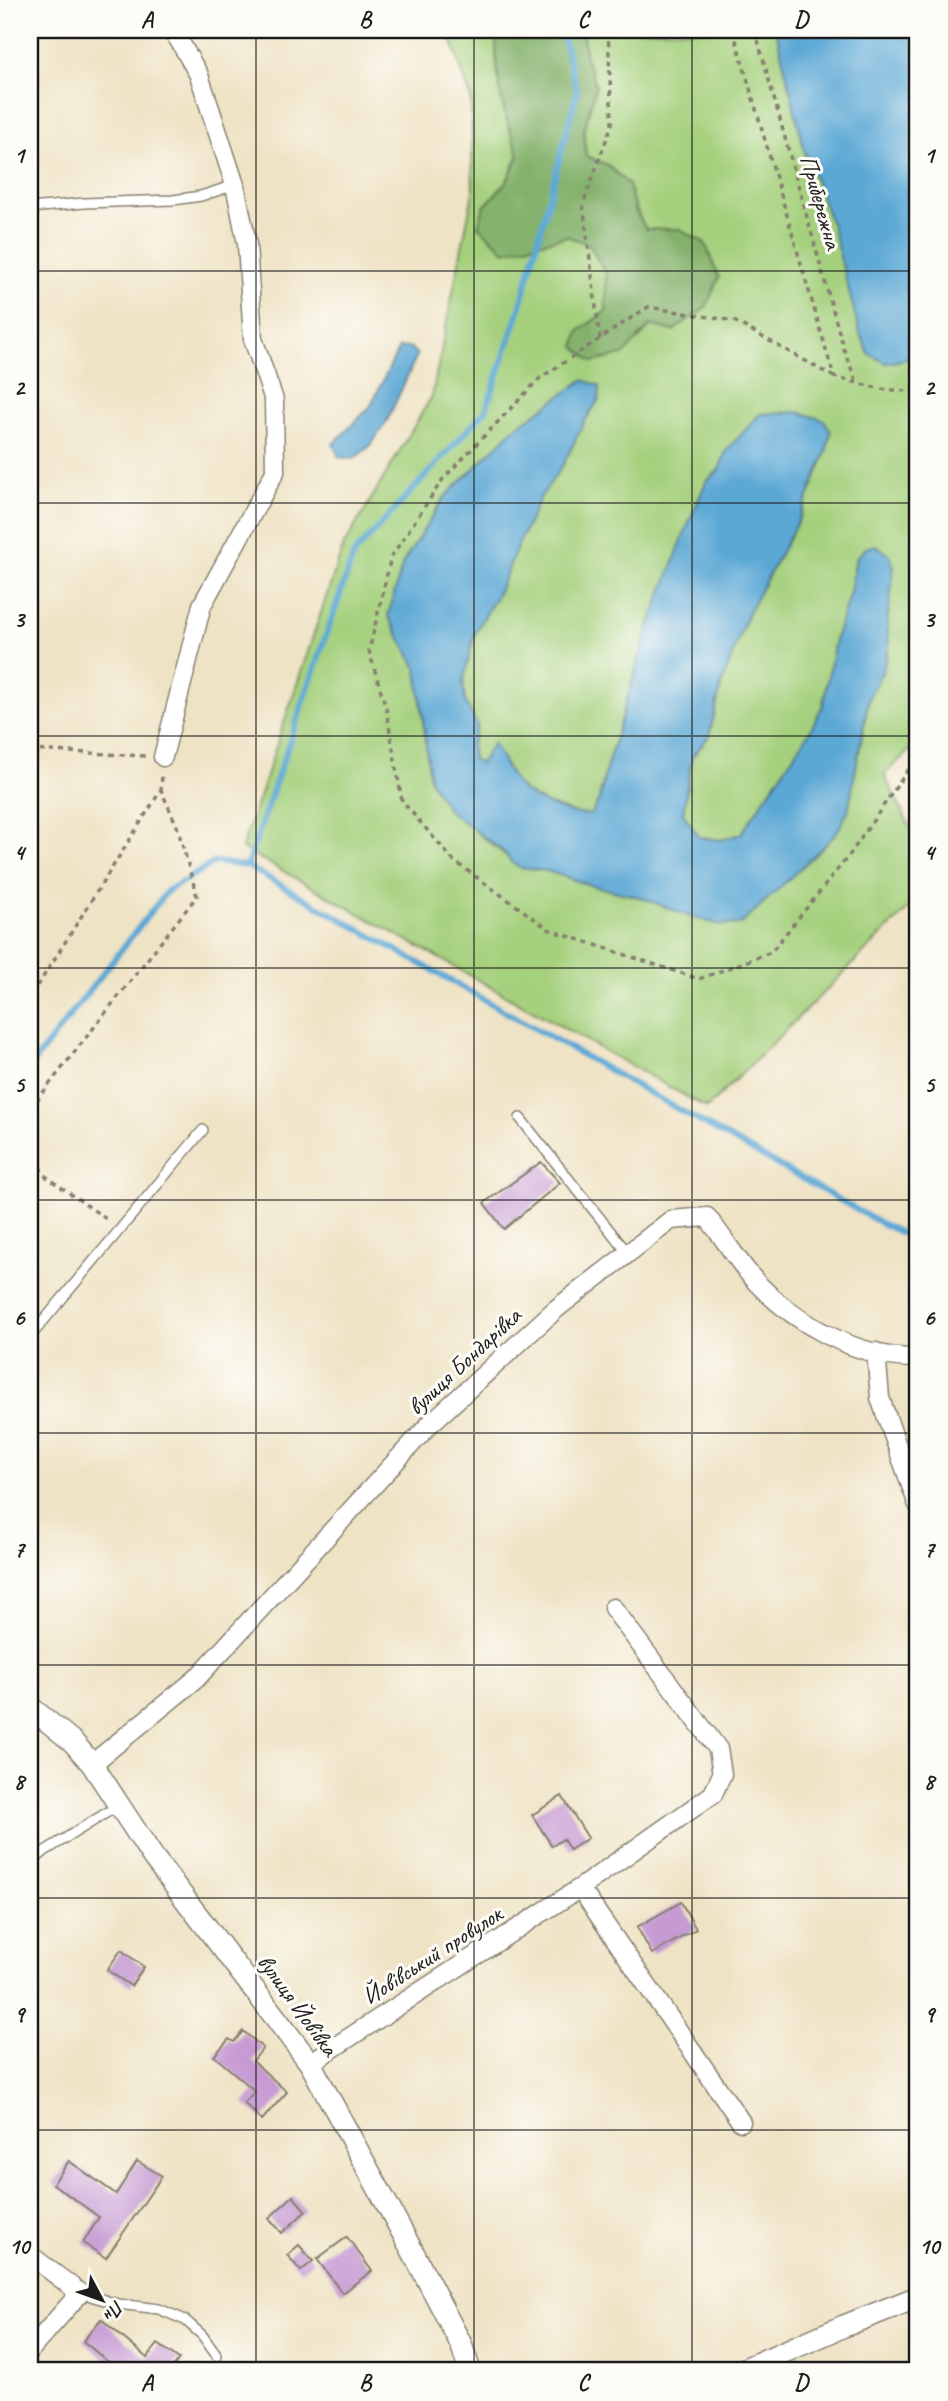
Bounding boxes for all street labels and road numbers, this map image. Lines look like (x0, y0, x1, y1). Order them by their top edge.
street label: Прибережна (793, 152, 849, 254)
street label: вулиця Бондарівка (401, 1300, 528, 1421)
street label: Йовівський провулок (357, 1898, 509, 2011)
street label: вулиця Йовівка (251, 1948, 346, 2063)

